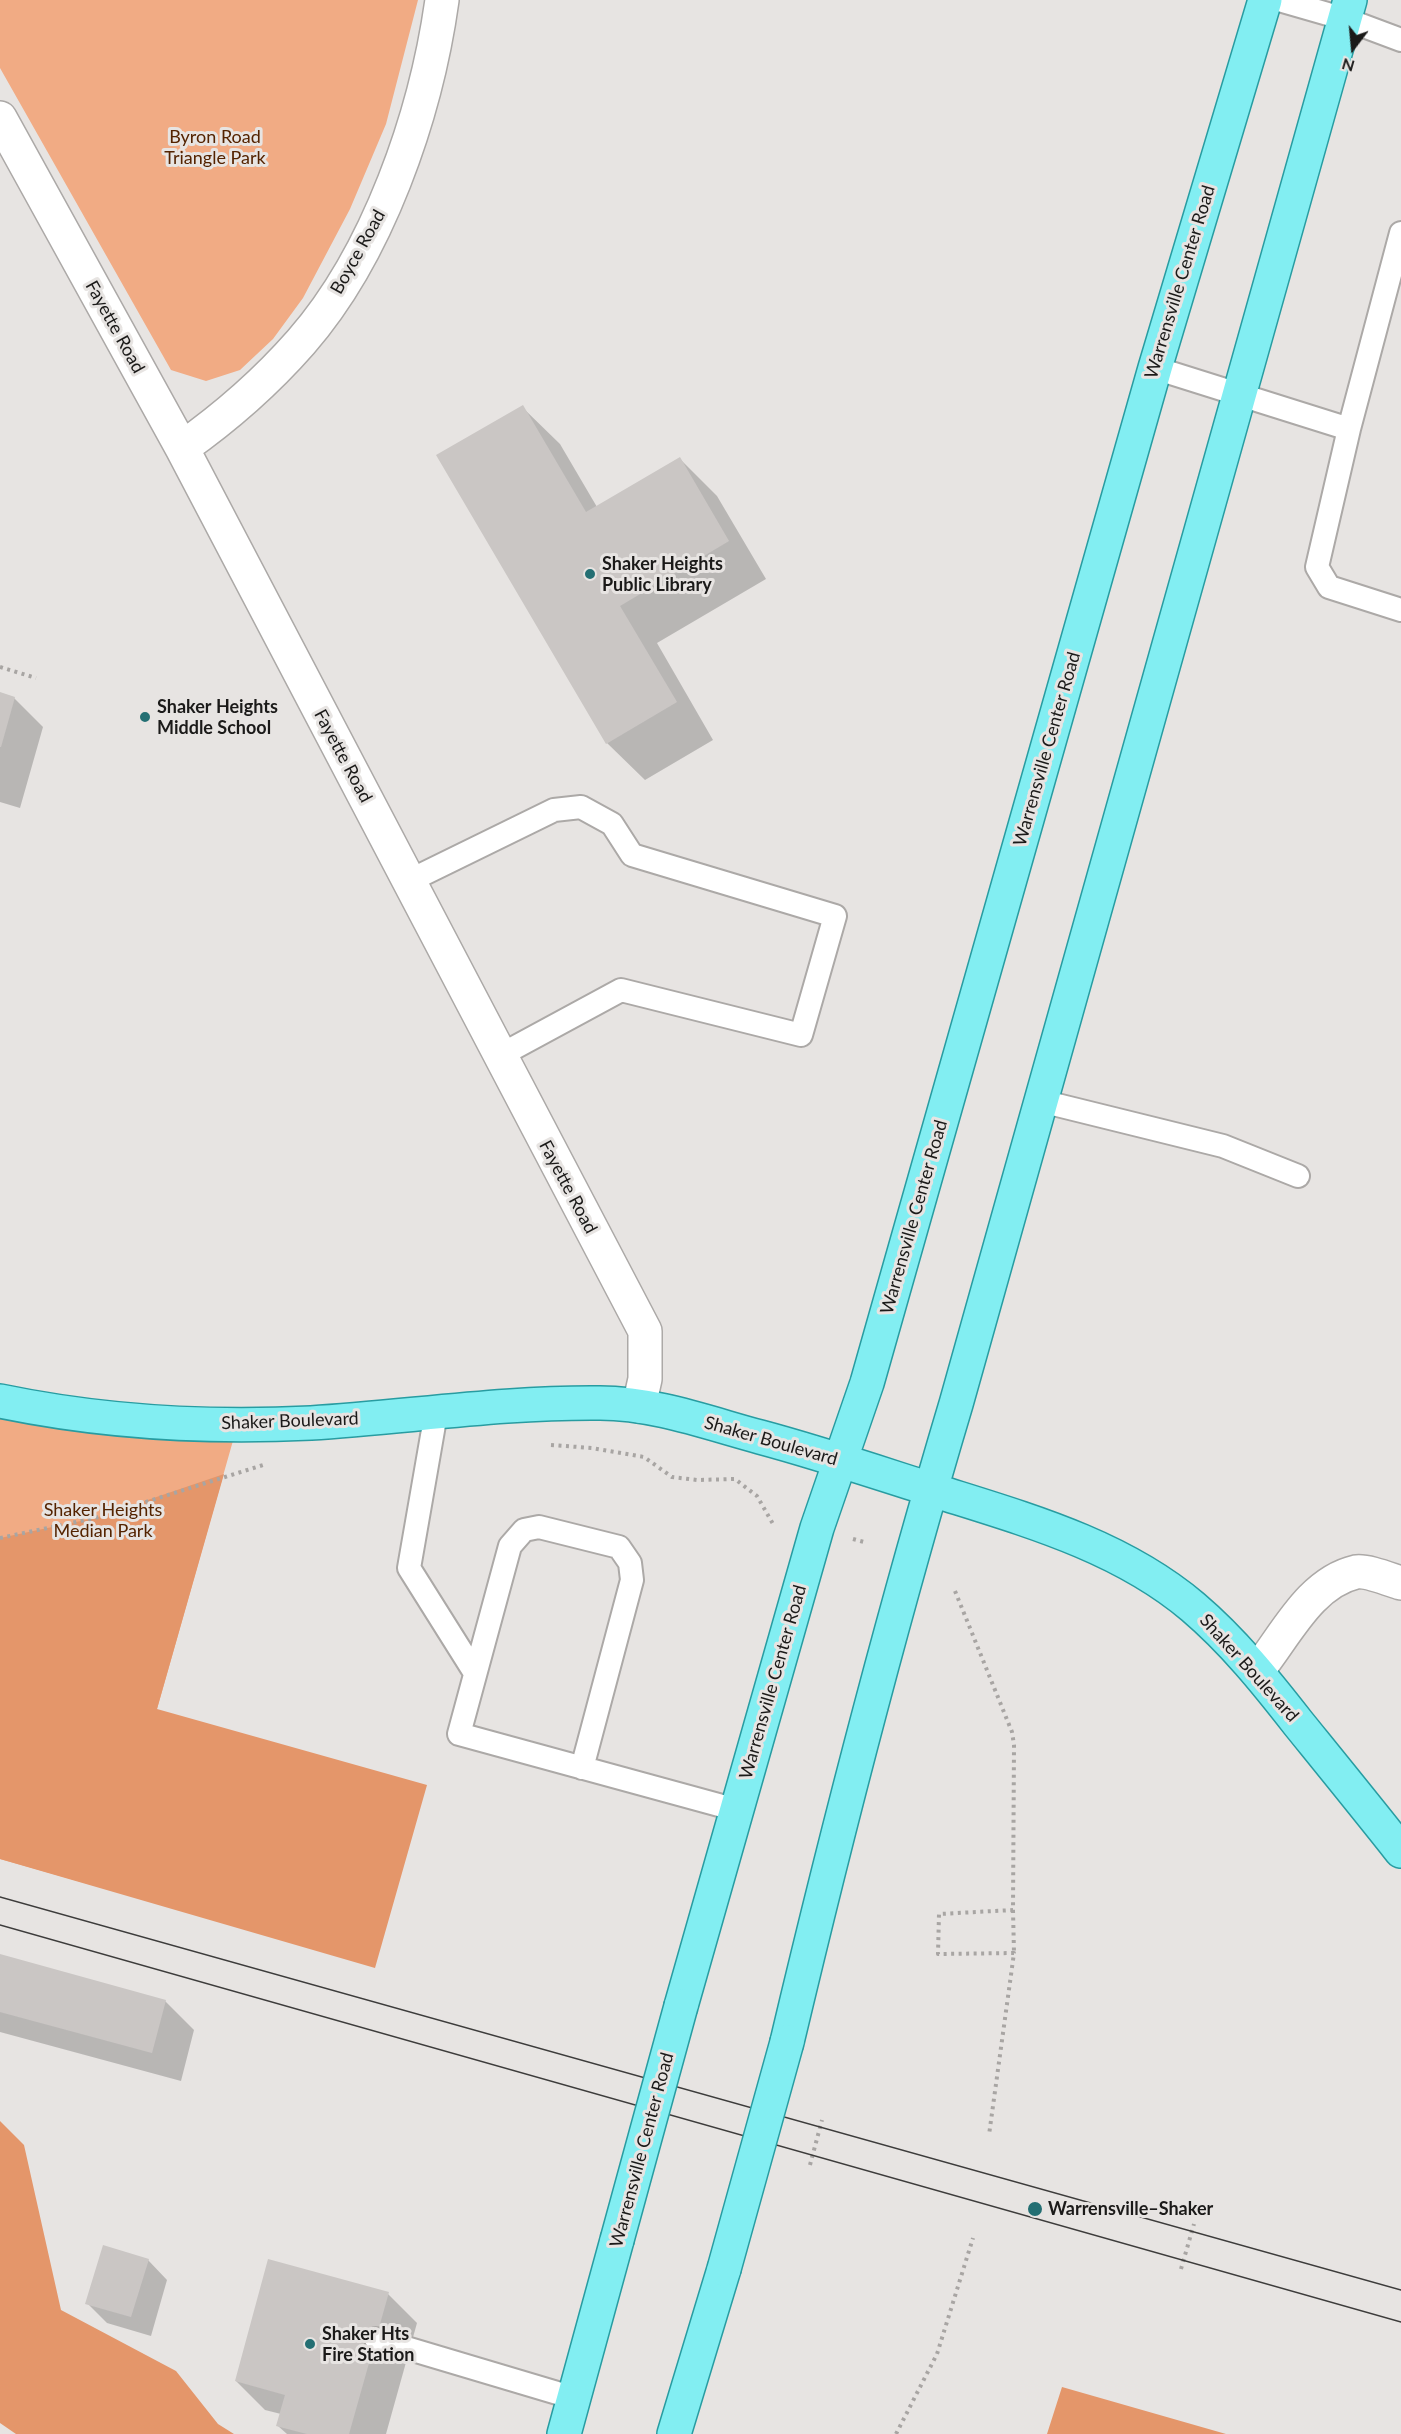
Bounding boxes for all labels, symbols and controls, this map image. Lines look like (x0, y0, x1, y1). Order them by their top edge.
north arrow (1323, 18, 1383, 78)
text: N (1339, 55, 1356, 77)
park label: Byron Road Triangle Park (164, 126, 266, 168)
street label: Warrensville Center Road (1140, 183, 1220, 381)
street label: Boyce Road (326, 206, 390, 298)
street label: Fayette Road (81, 277, 149, 377)
place label: Shaker Heights Public Library (602, 553, 723, 596)
marker: Shaker Heights Public Library (583, 567, 597, 581)
street label: Warrensville Center Road (1009, 649, 1085, 849)
place label: Shaker Heights Middle School (157, 696, 278, 738)
street label: Fayette Road (309, 706, 377, 806)
marker: Shaker Heights Middle School (138, 710, 152, 724)
street label: Warrensville Center Road (876, 1117, 952, 1317)
street label: Fayette Road (534, 1137, 602, 1237)
street label: Shaker Boulevard (221, 1408, 359, 1434)
street label: Shaker Boulevard (702, 1412, 840, 1470)
park label: Shaker Heights Median Park (44, 1499, 162, 1541)
street label: Warrensville Center Road (735, 1582, 811, 1782)
street label: Shaker Boulevard (1195, 1610, 1303, 1726)
street label: Warrensville Center Road (606, 2050, 678, 2250)
place label: Warrensville–Shaker (1048, 2198, 1213, 2220)
marker: Warrensville–Shaker (1026, 2200, 1044, 2218)
place label: Shaker Hts Fire Station (322, 2323, 414, 2366)
marker: Shaker Hts Fire Station (303, 2337, 317, 2351)

